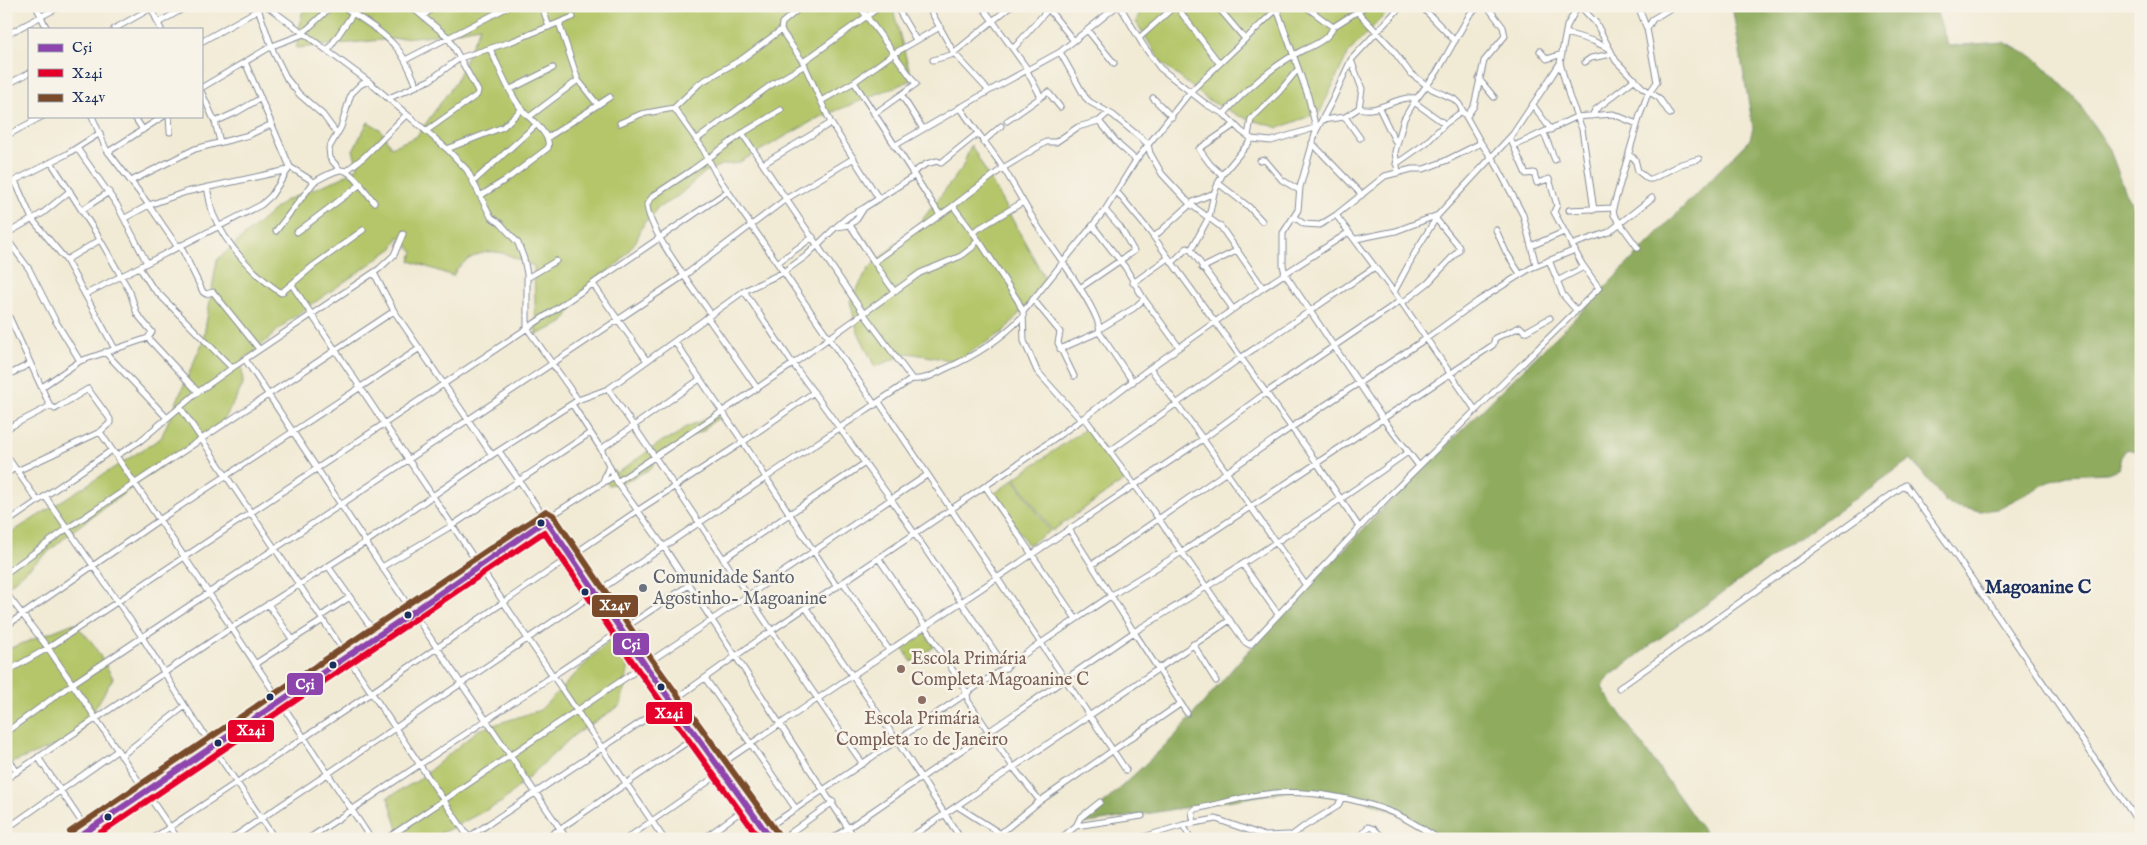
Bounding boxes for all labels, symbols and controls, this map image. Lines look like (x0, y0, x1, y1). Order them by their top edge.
legend (28, 28, 202, 118)
text: C5i (72, 38, 92, 57)
text: X24i (72, 64, 103, 83)
text: X24v (72, 88, 106, 107)
unlabelled marker (536, 518, 546, 528)
place label: Comunidade Santo Agostinho- Magoanine (652, 567, 827, 611)
district label: Magoanine C (1985, 576, 2092, 600)
marker: Comunidade Santo Agostinho- Magoanine (637, 582, 649, 594)
unlabelled marker (580, 587, 590, 597)
line badge: X24v (591, 594, 639, 618)
text: X24v (599, 597, 631, 615)
unlabelled marker (403, 610, 413, 620)
line badge: C5i (612, 632, 650, 656)
text: C5i (622, 636, 641, 654)
place label: Escola Primária Completa Magoanine C (911, 648, 1089, 692)
unlabelled marker (328, 660, 338, 670)
marker: Escola Primária Completa Magoanine C (895, 663, 907, 675)
line badge: C5i (286, 672, 324, 696)
text: C5i (296, 676, 315, 694)
unlabelled marker (656, 682, 666, 692)
unlabelled marker (265, 692, 275, 702)
marker: Escola Primária Completa 10 de Janeiro (916, 694, 928, 706)
line badge: X24i (645, 701, 693, 725)
text: X24i (654, 705, 684, 723)
place label: Escola Primária Completa 10 de Janeiro (836, 708, 1008, 752)
line badge: X24i (227, 719, 275, 743)
text: X24i (236, 722, 266, 740)
unlabelled marker (213, 738, 223, 748)
unlabelled marker (103, 812, 113, 822)

